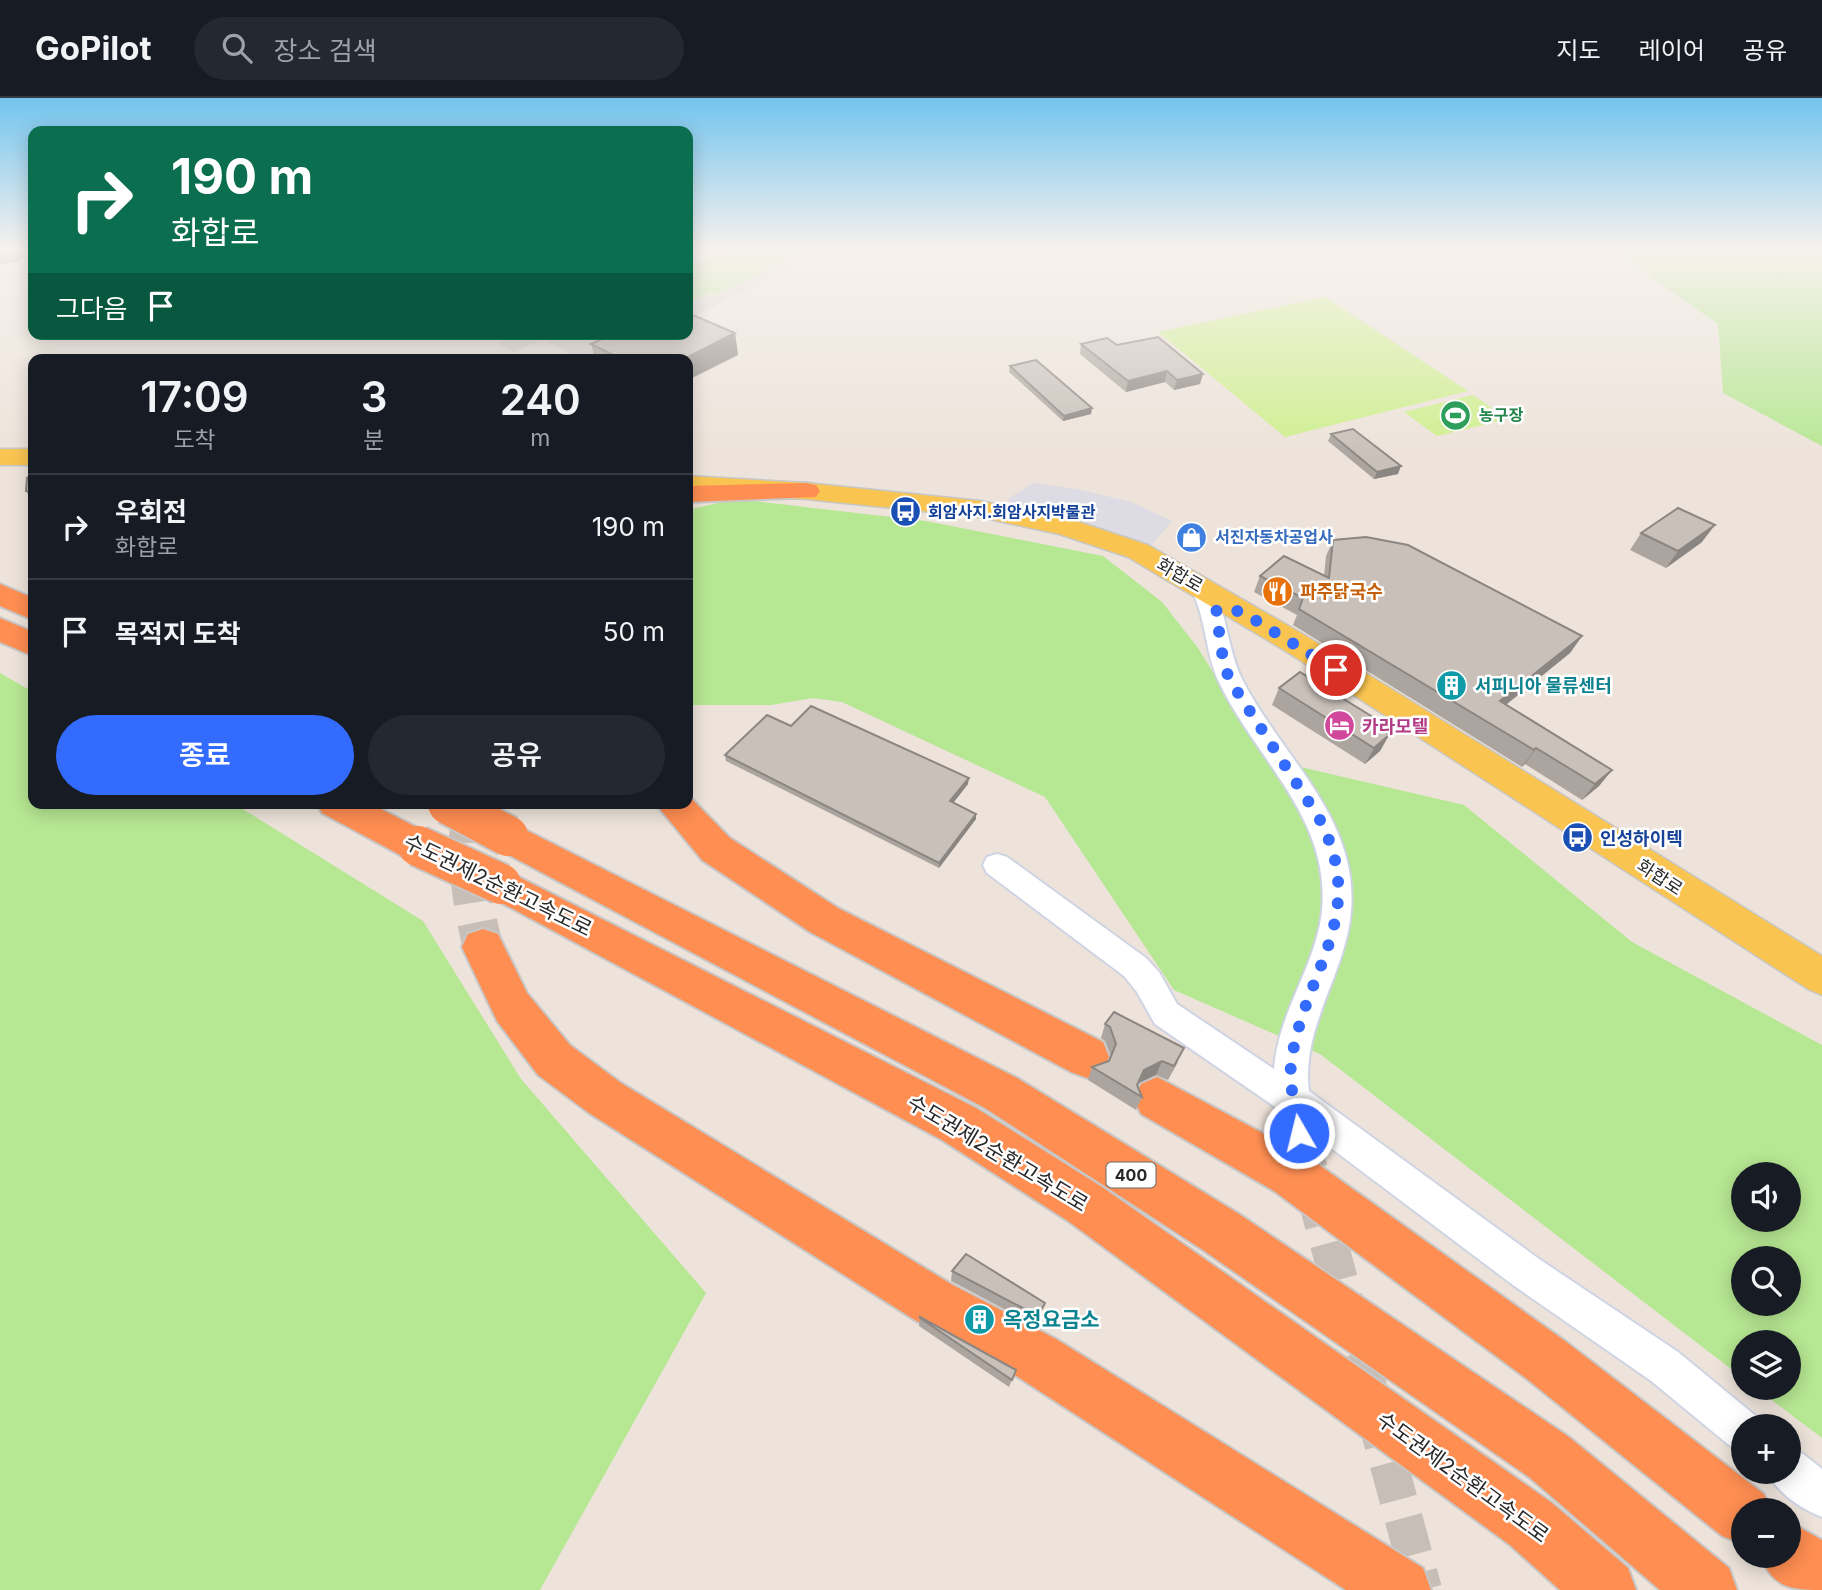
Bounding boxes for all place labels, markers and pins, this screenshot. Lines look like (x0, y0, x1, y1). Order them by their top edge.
sports icon: 농구장 (1439, 398, 1473, 432)
place label: 농구장 (1479, 405, 1523, 425)
bus stop icon: 회암사지.회암사지박물관 (888, 495, 922, 529)
place label: 회암사지.회암사지박물관 (928, 502, 1096, 522)
shop icon: 서진자동차공업사 (1175, 520, 1209, 554)
place label: 서진자동차공업사 (1215, 527, 1333, 547)
restaurant icon: 파주닭국수 (1260, 574, 1294, 608)
place label: 파주닭국수 (1300, 581, 1383, 602)
pin (1306, 640, 1366, 700)
building icon: 서피니아 물류센터 (1435, 668, 1469, 702)
place label: 서피니아 물류센터 (1475, 675, 1612, 696)
hotel icon: 카라모텔 (1322, 709, 1356, 743)
place label: 카라모텔 (1362, 716, 1428, 737)
bus stop icon: 인성하이텍 (1560, 821, 1594, 855)
place label: 인성하이텍 (1600, 828, 1683, 849)
building icon: 옥정요금소 (963, 1302, 997, 1336)
place label: 옥정요금소 (1003, 1307, 1100, 1332)

